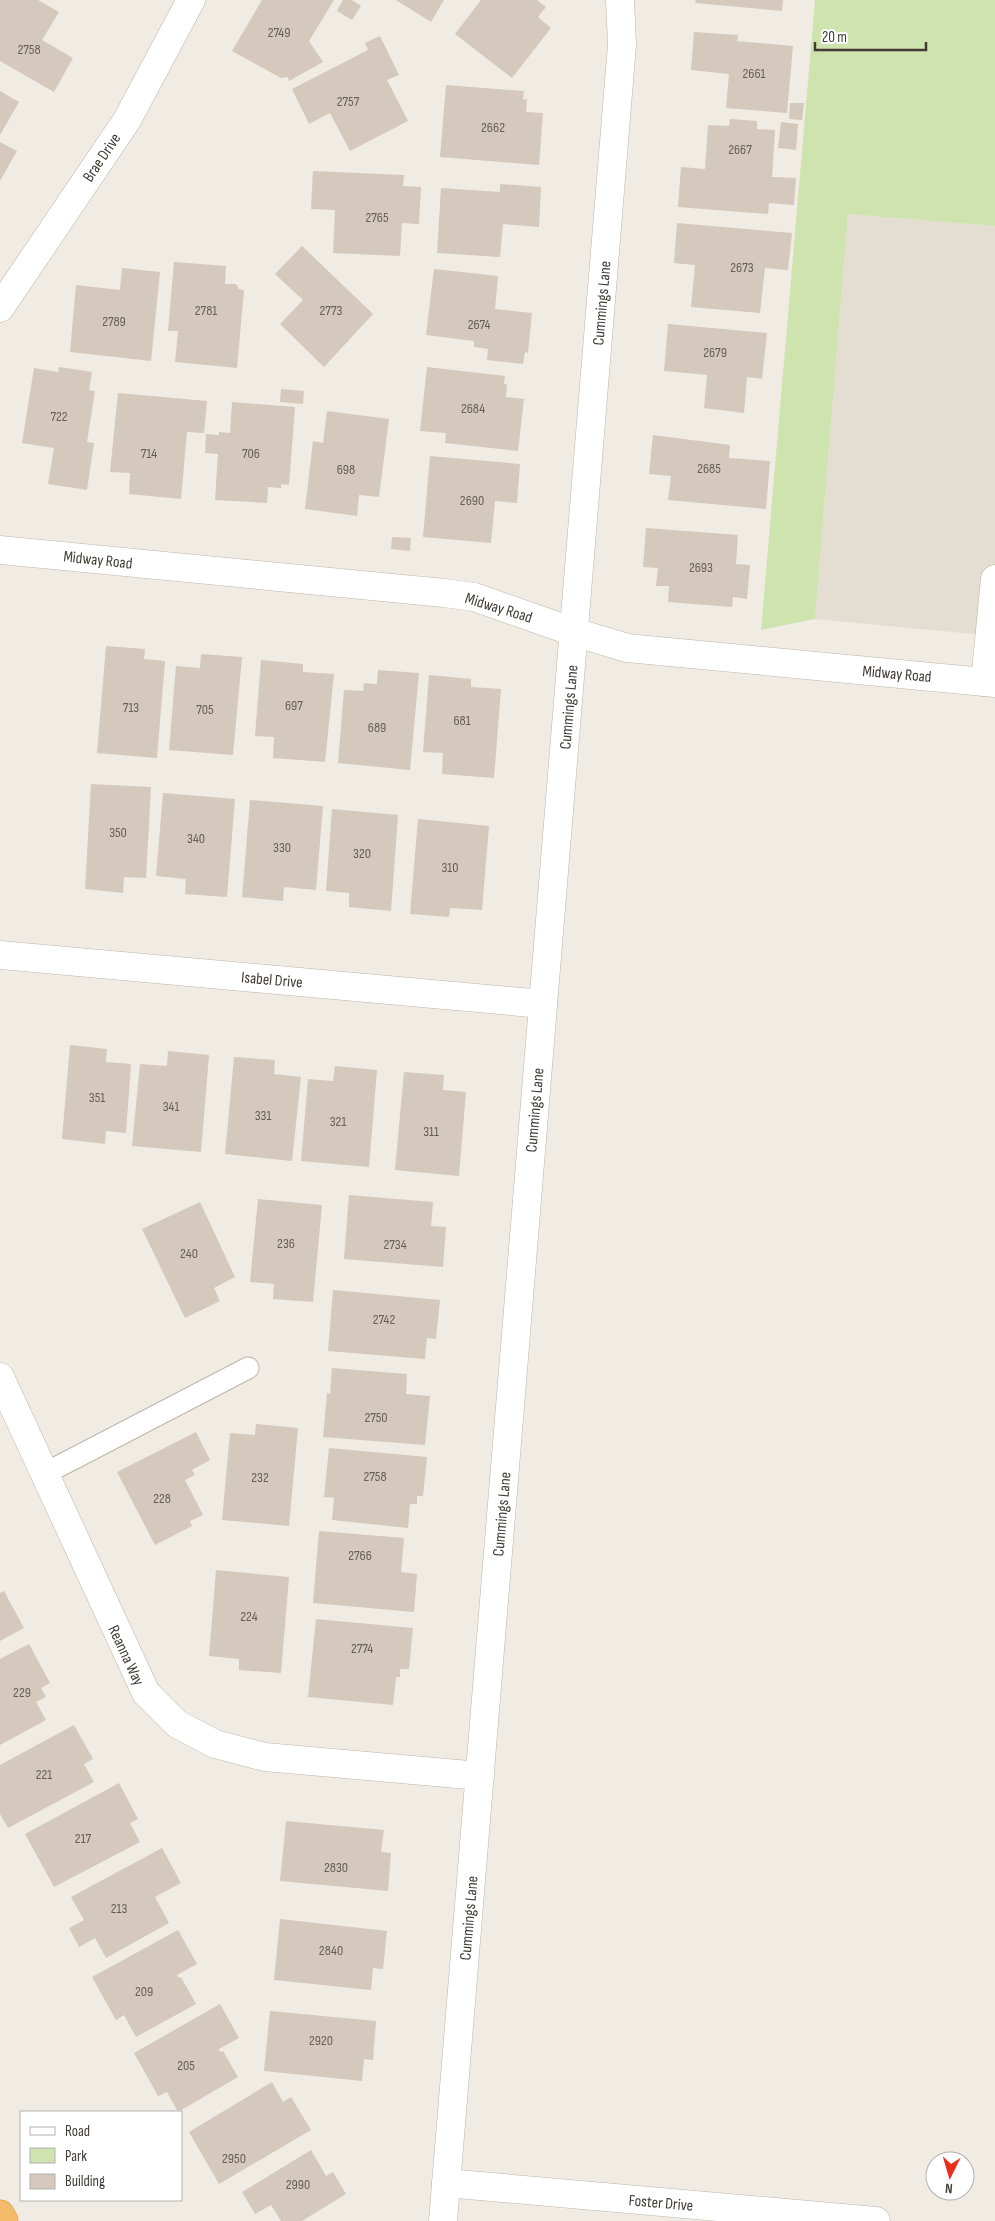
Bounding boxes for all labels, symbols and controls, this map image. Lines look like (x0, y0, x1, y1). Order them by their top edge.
scale bar (815, 20, 926, 52)
house number: 2749 (268, 24, 290, 41)
text: 20 m (822, 28, 847, 47)
house number: 2758 (17, 41, 41, 58)
house number: 2661 (743, 65, 766, 82)
house number: 2757 (337, 93, 360, 110)
house number: 2662 (481, 119, 505, 136)
street label: Brae Drive (79, 130, 125, 186)
house number: 2667 (728, 141, 752, 158)
house number: 2765 (365, 209, 389, 226)
house number: 2673 (730, 259, 754, 276)
street label: Cummings Lane (589, 260, 616, 346)
house number: 2781 (195, 302, 217, 319)
house number: 2773 (320, 302, 343, 319)
house number: 2789 (102, 313, 126, 330)
house number: 2674 (468, 316, 490, 333)
house number: 2679 (703, 344, 727, 361)
house number: 2684 (461, 400, 485, 417)
house number: 722 (50, 408, 68, 425)
house number: 714 (141, 445, 157, 462)
house number: 706 (242, 445, 260, 462)
house number: 2685 (697, 460, 721, 477)
house number: 698 (337, 461, 355, 478)
house number: 2690 (460, 492, 484, 509)
street label: Midway Road (62, 547, 133, 574)
house number: 2693 (689, 559, 713, 576)
street label: Midway Road (463, 589, 535, 628)
street label: Midway Road (861, 662, 932, 687)
street label: Cummings Lane (556, 664, 583, 750)
house number: 697 (285, 697, 303, 714)
house number: 713 (123, 699, 139, 716)
house number: 705 (196, 701, 214, 718)
house number: 681 (453, 712, 471, 729)
house number: 689 (368, 719, 386, 736)
house number: 350 (109, 824, 127, 841)
house number: 340 (187, 830, 205, 847)
house number: 330 (273, 839, 291, 856)
house number: 320 (353, 845, 371, 862)
house number: 310 (441, 859, 459, 876)
street label: Isabel Drive (240, 968, 303, 993)
street label: Cummings Lane (522, 1067, 549, 1153)
house number: 351 (89, 1089, 105, 1106)
house number: 341 (163, 1098, 179, 1115)
house number: 331 (255, 1107, 271, 1124)
house number: 321 (330, 1113, 346, 1130)
house number: 311 (423, 1123, 439, 1140)
house number: 236 (277, 1235, 295, 1252)
house number: 2734 (383, 1236, 407, 1253)
house number: 240 (180, 1245, 198, 1262)
house number: 2742 (373, 1311, 395, 1328)
house number: 2750 (364, 1409, 388, 1426)
house number: 2758 (363, 1468, 387, 1485)
house number: 232 (251, 1469, 269, 1486)
street label: Cummings Lane (489, 1471, 516, 1557)
house number: 228 (153, 1490, 171, 1507)
house number: 2766 (348, 1547, 372, 1564)
house number: 224 (240, 1608, 258, 1625)
street label: Reanna Way (103, 1622, 148, 1689)
house number: 2774 (351, 1640, 373, 1657)
house number: 229 (13, 1684, 31, 1701)
house number: 221 (36, 1766, 52, 1783)
house number: 217 (75, 1830, 92, 1847)
house number: 2830 (324, 1859, 348, 1876)
street label: Cummings Lane (456, 1875, 483, 1961)
house number: 213 (111, 1900, 127, 1917)
house number: 2840 (319, 1942, 343, 1959)
house number: 209 (135, 1983, 153, 2000)
house number: 2920 (309, 2032, 333, 2049)
house number: 205 (177, 2057, 195, 2074)
legend (20, 2111, 182, 2201)
text: Road (65, 2122, 90, 2141)
text: Park (65, 2147, 87, 2166)
house number: 2950 (222, 2150, 246, 2167)
north arrow (925, 2151, 975, 2201)
text: Building (65, 2172, 105, 2191)
house number: 2990 (286, 2176, 310, 2193)
text: N (944, 2180, 953, 2197)
street label: Foster Drive (628, 2191, 694, 2216)

